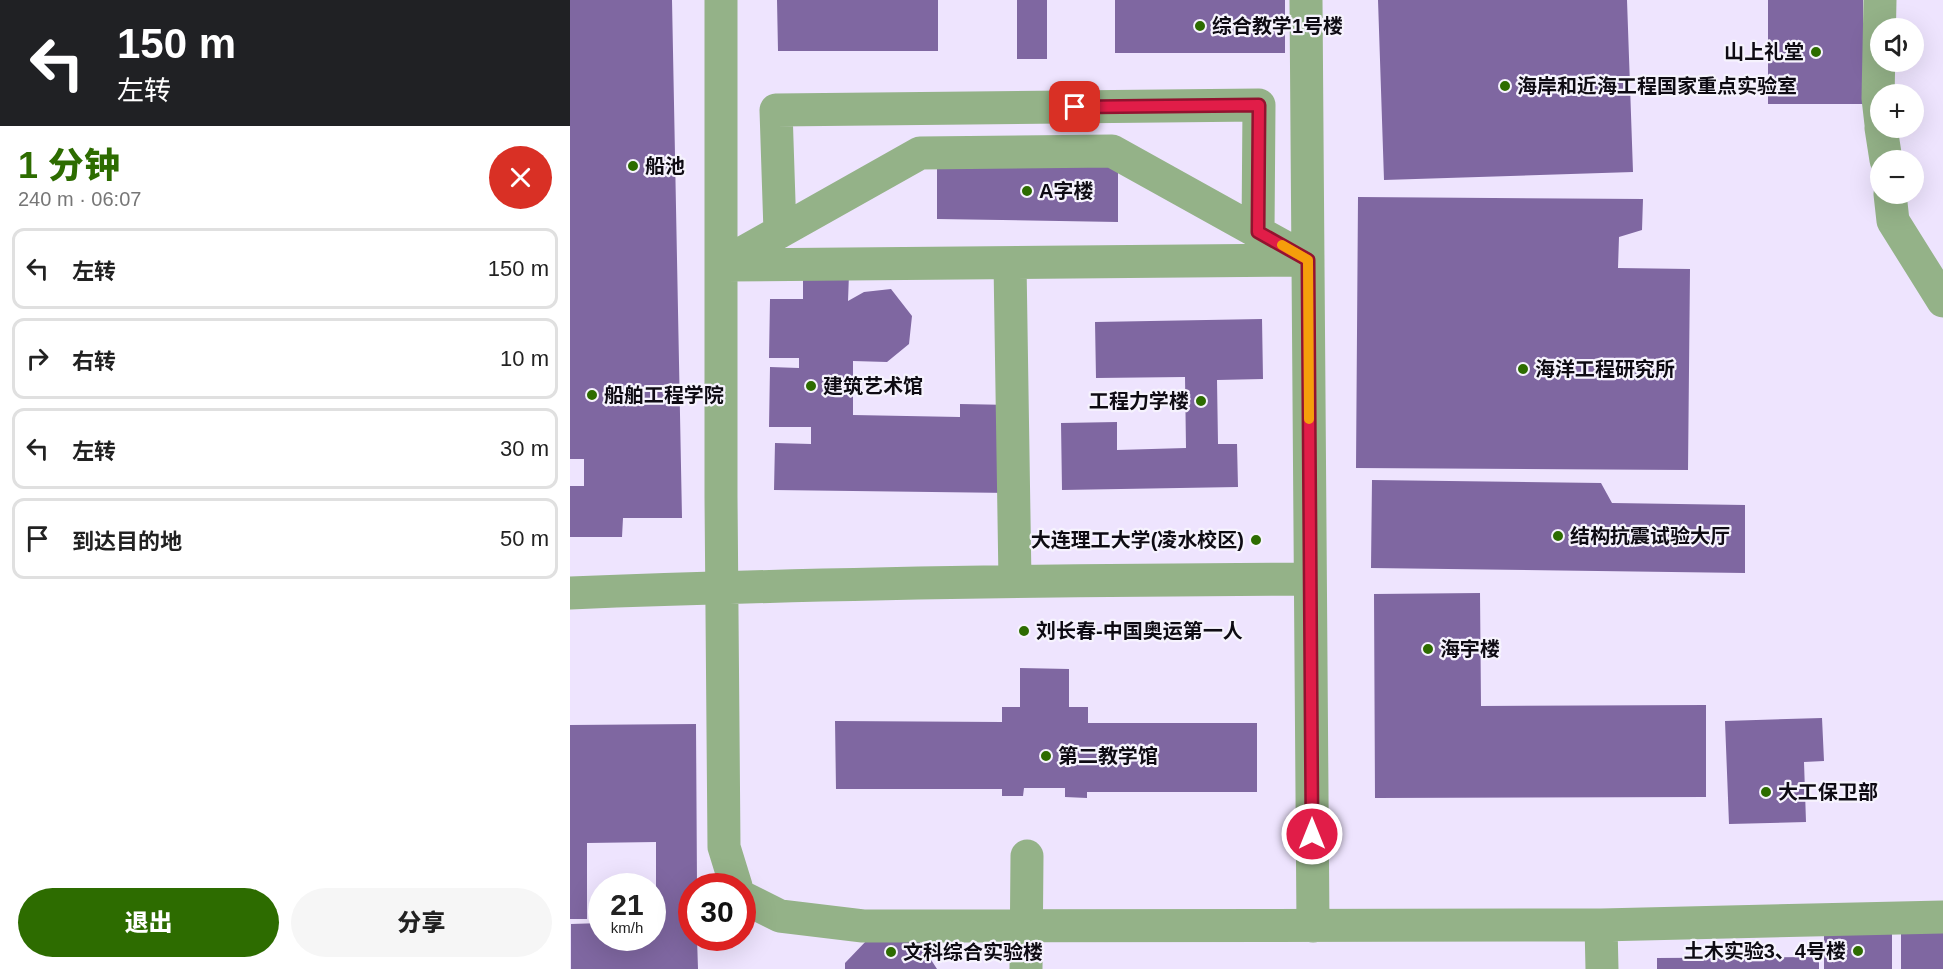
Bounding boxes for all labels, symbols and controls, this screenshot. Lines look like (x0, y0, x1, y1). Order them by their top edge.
place label: 综合教学1号楼 (1212, 15, 1343, 37)
map controls (1870, 18, 1924, 204)
button: sound (1870, 18, 1924, 72)
marker: 综合教学1号楼 (1193, 19, 1207, 33)
text: 150 m (117, 20, 236, 67)
icon: left (18, 24, 96, 102)
place label: 山上礼堂 (1724, 41, 1804, 63)
marker: 山上礼堂 (1809, 45, 1823, 59)
place label: 海岸和近海工程国家重点实验室 (1517, 75, 1797, 97)
text: 左转 (117, 76, 171, 106)
marker: 海岸和近海工程国家重点实验室 (1498, 79, 1512, 93)
pin (1049, 81, 1100, 132)
button: + (1870, 84, 1924, 138)
icon: arrive (1058, 90, 1091, 123)
text: 1 分钟 (18, 145, 120, 186)
button: close (489, 146, 552, 209)
button: − (1870, 150, 1924, 204)
place label: 船池 (645, 155, 685, 177)
marker: 船池 (626, 159, 640, 173)
place label: A字楼 (1039, 180, 1093, 202)
marker: A字楼 (1020, 184, 1034, 198)
text: 240 m · 06:07 (18, 188, 141, 210)
icon: left (21, 252, 54, 285)
text: 150 m (488, 256, 549, 281)
text: 左转 (72, 259, 116, 284)
icon: right (21, 342, 54, 375)
text: 10 m (500, 346, 549, 371)
text: 右转 (72, 349, 116, 374)
place label: 海洋工程研究所 (1535, 358, 1675, 380)
marker: 海洋工程研究所 (1516, 362, 1530, 376)
place label: 建筑艺术馆 (823, 375, 923, 397)
marker: 建筑艺术馆 (804, 379, 818, 393)
place label: 船舶工程学院 (604, 384, 724, 406)
marker: 船舶工程学院 (585, 388, 599, 402)
place label: 工程力学楼 (1089, 390, 1189, 412)
marker: 工程力学楼 (1194, 394, 1208, 408)
icon: left (21, 432, 54, 465)
text: 30 m (500, 436, 549, 461)
text: 左转 (72, 439, 116, 464)
icon: arrive (21, 522, 54, 555)
place label: 结构抗震试验大厅 (1570, 525, 1730, 547)
text: 50 m (500, 526, 549, 551)
text: 到达目的地 (72, 529, 182, 554)
place label: 大连理工大学(凌水校区) (1031, 529, 1244, 551)
marker: 结构抗震试验大厅 (1551, 529, 1565, 543)
marker: 大连理工大学(凌水校区) (1249, 533, 1263, 547)
place label: 刘长春-中国奥运第一人 (1036, 620, 1243, 642)
marker: 刘长春-中国奥运第一人 (1017, 624, 1031, 638)
place label: 海宇楼 (1440, 638, 1500, 660)
marker: 海宇楼 (1421, 642, 1435, 656)
place label: 第二教学馆 (1058, 745, 1158, 767)
marker: 第二教学馆 (1039, 749, 1053, 763)
place label: 大工保卫部 (1778, 781, 1878, 803)
marker: 大工保卫部 (1759, 785, 1773, 799)
position arrow (1280, 802, 1344, 866)
speed limit sign: 30 (678, 873, 756, 951)
button: 退出 (18, 888, 279, 957)
button: 分享 (291, 888, 552, 957)
text: 21 (610, 888, 644, 921)
text: km/h (611, 919, 643, 936)
place label: 土木实验3、4号楼 (1684, 940, 1846, 962)
place label: 文科综合实验楼 (903, 941, 1043, 963)
marker: 土木实验3、4号楼 (1851, 944, 1865, 958)
marker: 文科综合实验楼 (884, 945, 898, 959)

